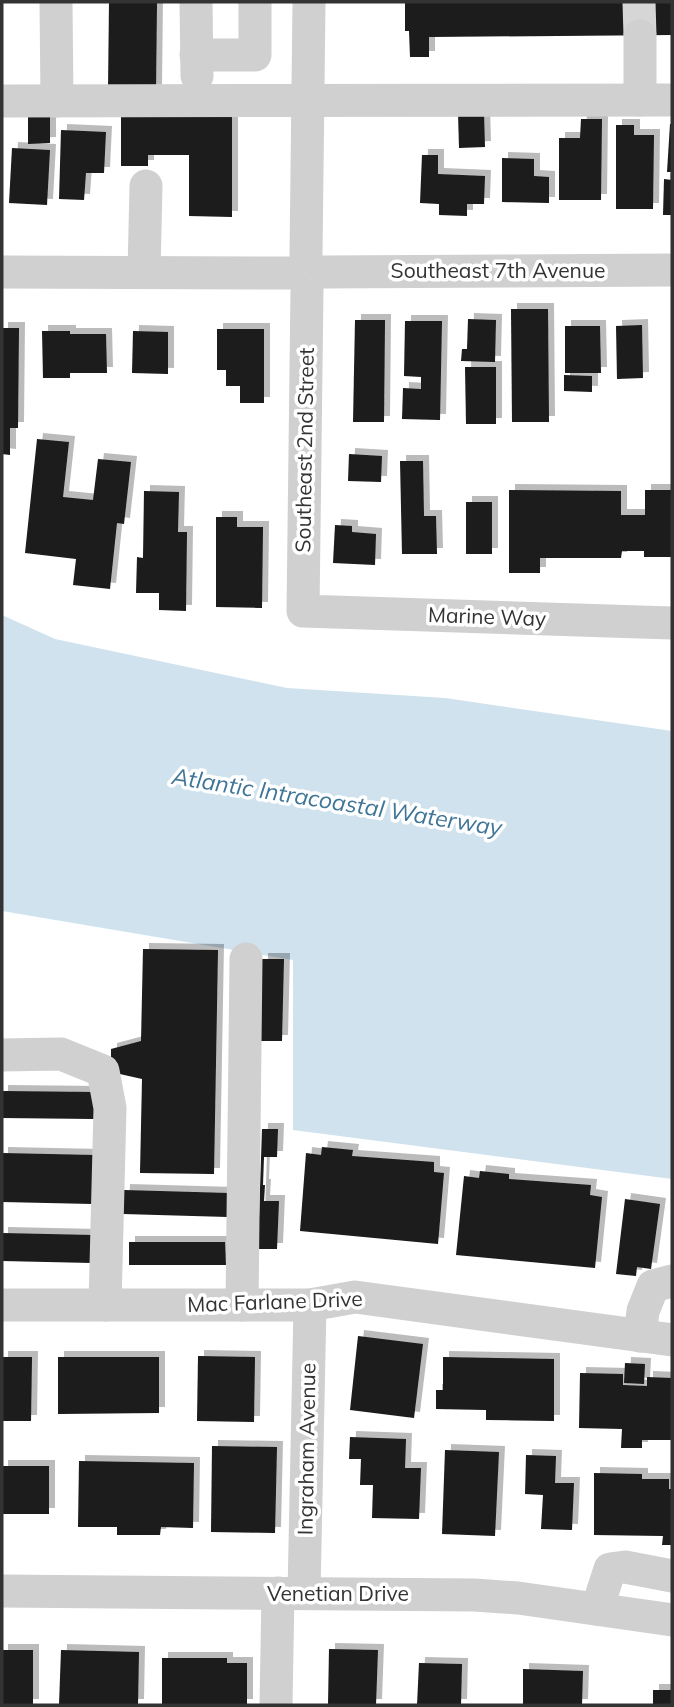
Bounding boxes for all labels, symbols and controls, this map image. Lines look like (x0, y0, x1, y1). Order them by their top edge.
street label: Southeast 7th Avenue (391, 257, 605, 283)
street label: Southeast 2nd Street (289, 347, 319, 553)
street label: Marine Way (427, 601, 547, 631)
water label: Atlantic Intracoastal Waterway (169, 761, 505, 842)
street label: Mac Farlane Drive (187, 1285, 363, 1317)
street label: Ingraham Avenue (291, 1363, 321, 1535)
street label: Venetian Drive (267, 1580, 409, 1606)

